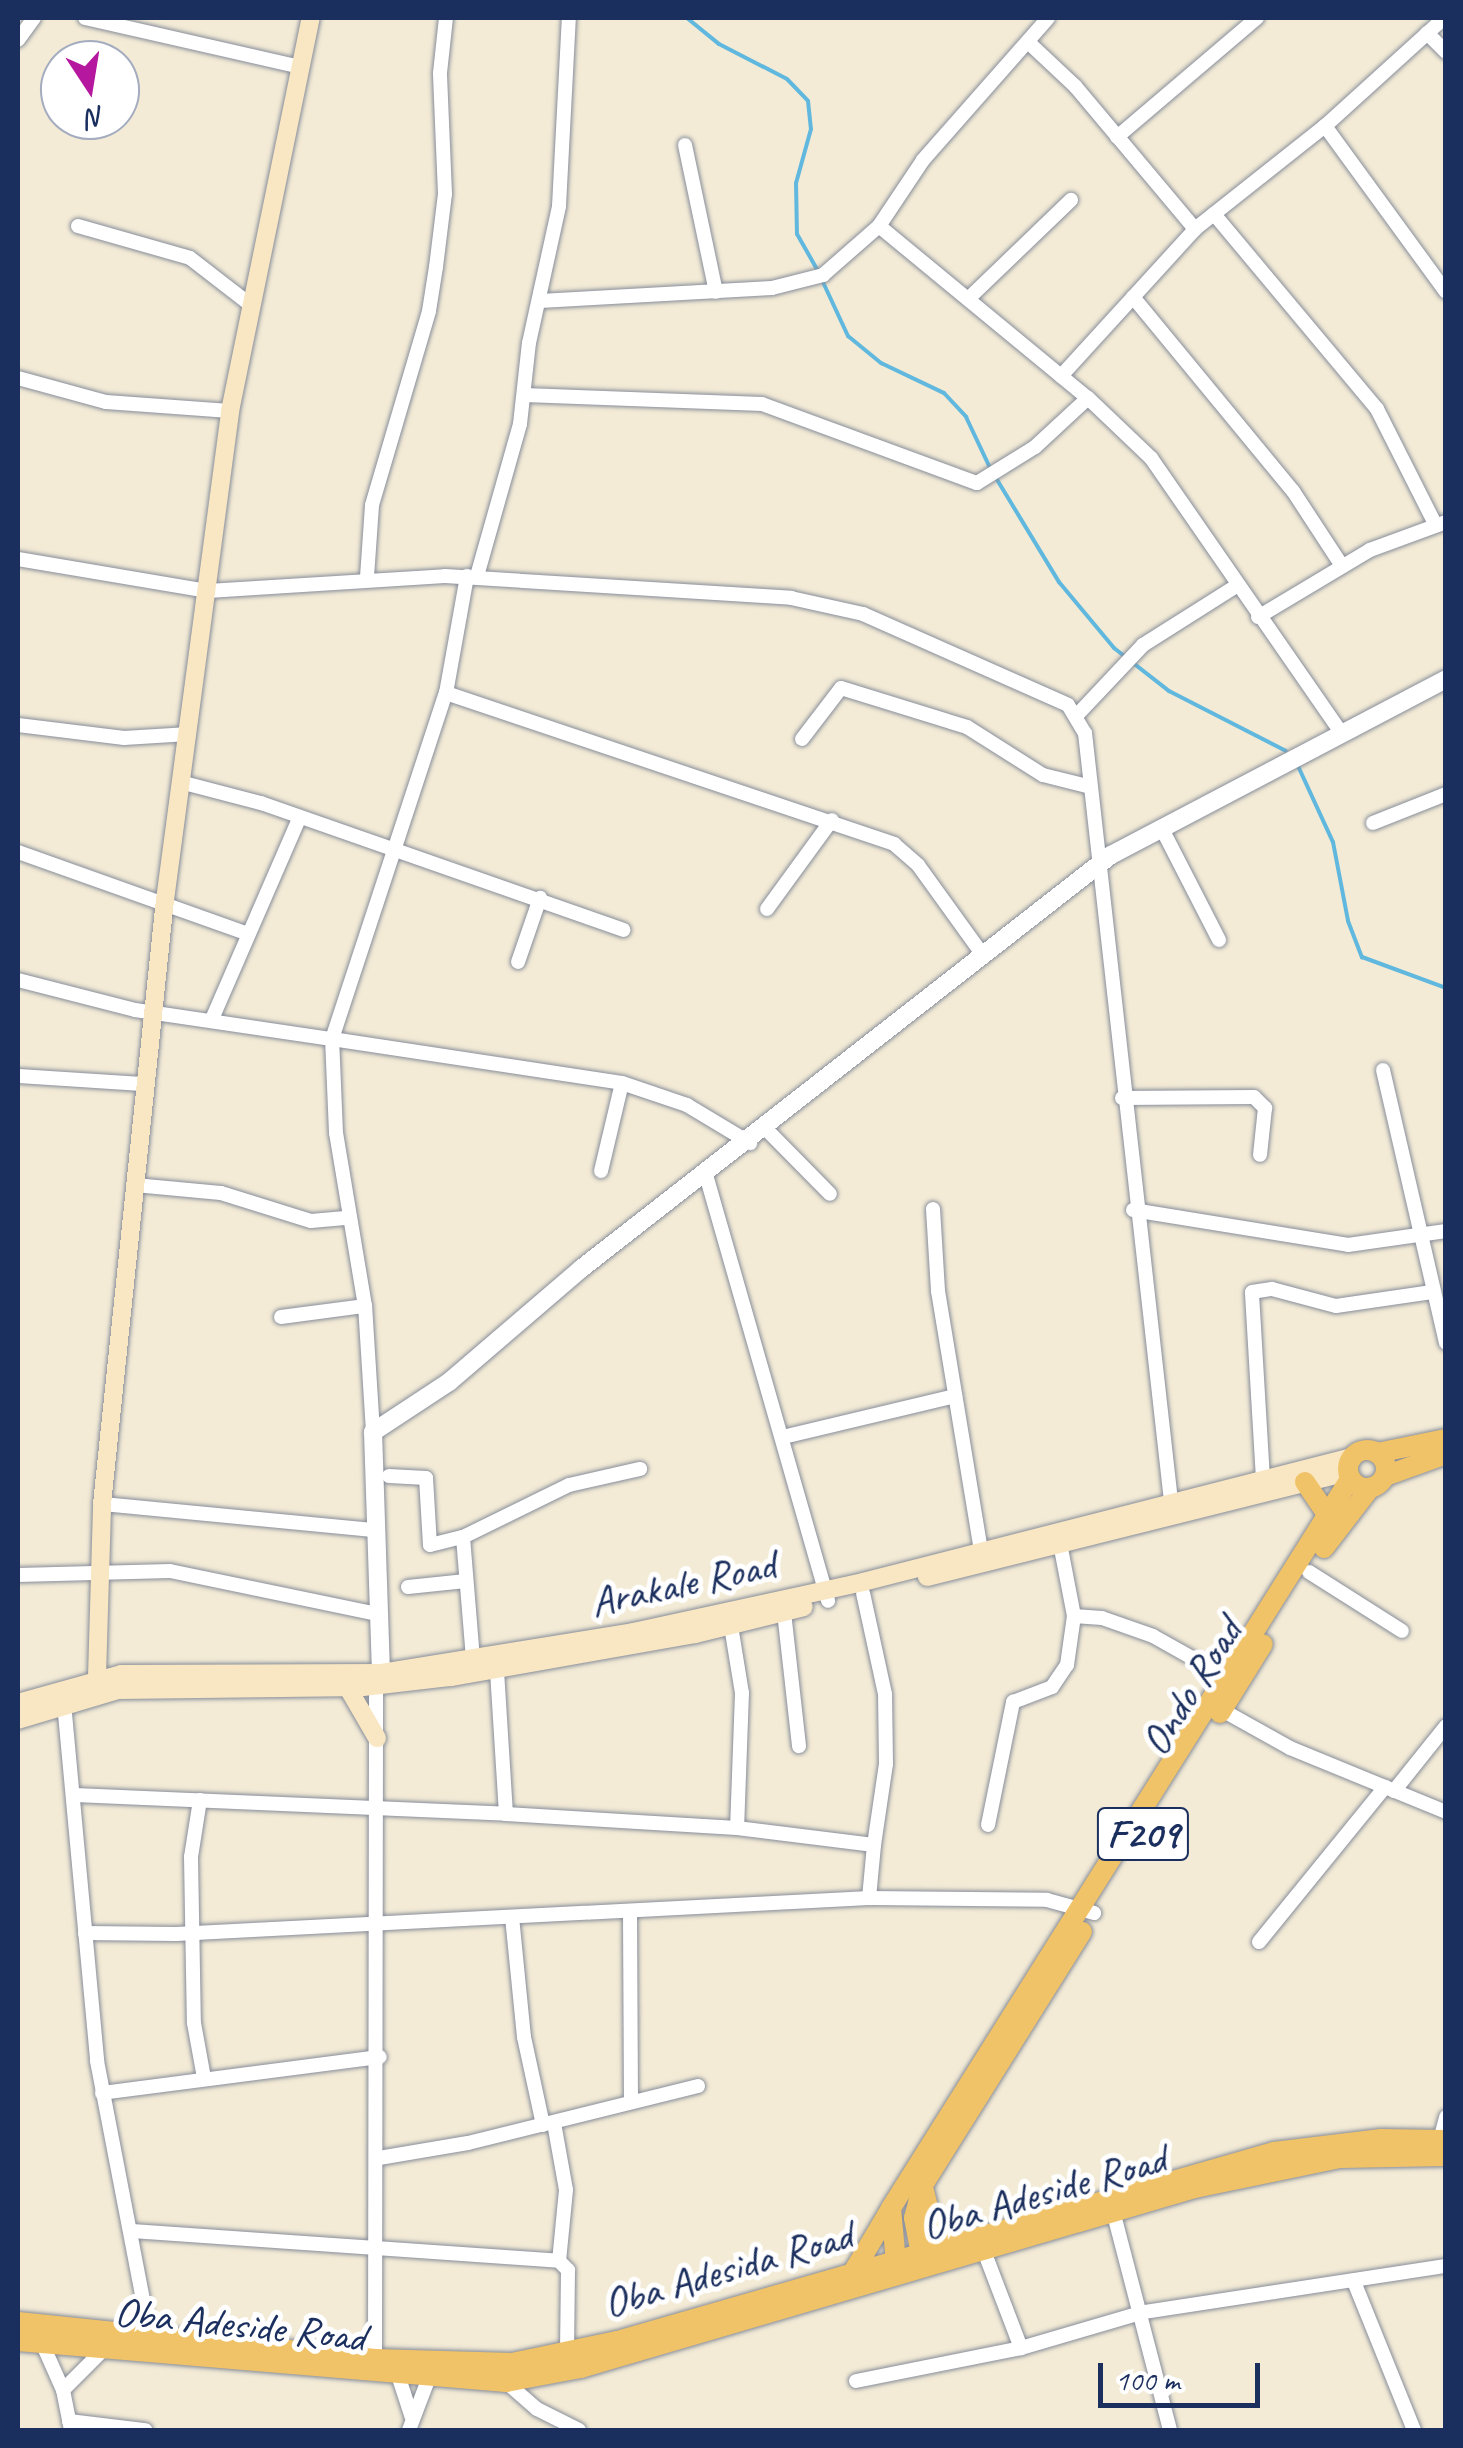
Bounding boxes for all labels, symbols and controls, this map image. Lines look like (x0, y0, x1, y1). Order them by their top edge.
north arrow (40, 40, 140, 140)
text: N (84, 99, 108, 137)
street label: Arakale Road (586, 1540, 780, 1628)
street label: Ondo Road (1130, 1609, 1254, 1765)
road number: F209 (1096, 1799, 1190, 1869)
street label: Oba Adeside Road (916, 2134, 1172, 2252)
street label: Oba Adesida Road (599, 2211, 857, 2329)
street label: Oba Adeside Road (112, 2287, 368, 2363)
scale bar (1103, 2343, 1266, 2405)
text: 100 m (1115, 2361, 1180, 2399)

